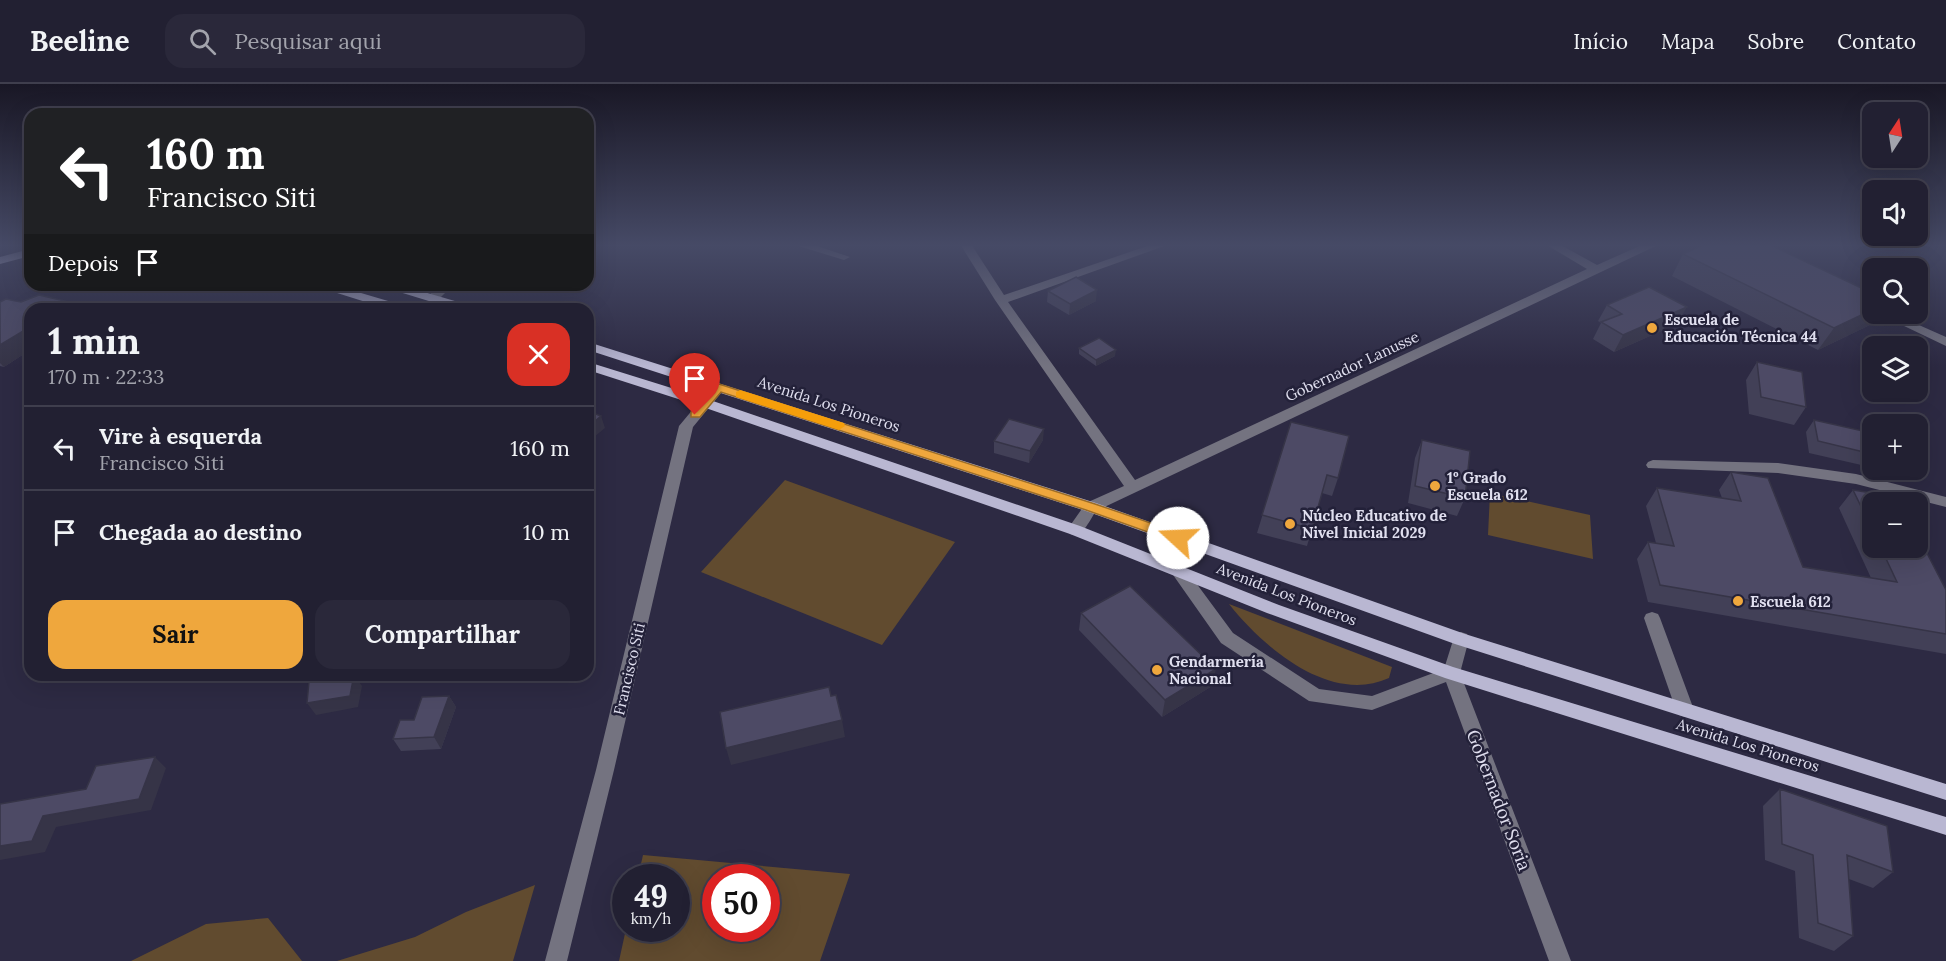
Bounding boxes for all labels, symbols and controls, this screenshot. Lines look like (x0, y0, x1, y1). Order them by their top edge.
search box (165, 14, 585, 68)
text: Beeline (30, 23, 129, 59)
icon: search (186, 25, 219, 58)
text: Pesquisar aqui (234, 27, 382, 55)
text: Início (1573, 28, 1628, 55)
text: Mapa (1661, 28, 1715, 55)
text: Sobre (1748, 28, 1804, 55)
text: Contato (1837, 28, 1916, 55)
north arrow (1862, 102, 1928, 168)
map controls (1862, 102, 1928, 558)
text: 160 m (147, 127, 265, 181)
icon: left (48, 132, 126, 210)
text: Francisco Siti (147, 180, 316, 214)
button: sound (1862, 180, 1928, 246)
icon: arrive (131, 246, 164, 279)
text: Depois (48, 249, 119, 277)
button: search (1862, 258, 1928, 324)
place label: Escuela de Educación Técnica 44 (1664, 310, 1817, 346)
text: 1 min (48, 318, 140, 364)
marker: Escuela de Educación Técnica 44 (1645, 321, 1659, 335)
button: close (507, 323, 570, 386)
street label: Gobernador Lanusse (1282, 327, 1422, 405)
button: layers (1862, 336, 1928, 402)
pin (669, 353, 720, 415)
icon: arrive (678, 362, 711, 395)
text: 170 m · 22:33 (48, 364, 164, 389)
street label: Avenida Los Pioneros (755, 372, 903, 436)
button: + (1862, 414, 1928, 480)
text: Vire à esquerda (99, 422, 262, 450)
icon: left (48, 432, 81, 465)
text: 160 m (510, 434, 570, 462)
text: Francisco Siti (99, 450, 224, 475)
place label: 1º Grado Escuela 612 (1447, 468, 1528, 504)
marker: 1º Grado Escuela 612 (1428, 479, 1442, 493)
button: − (1862, 492, 1928, 558)
position arrow (1146, 506, 1210, 570)
place label: Núcleo Educativo de Nivel Inicial 2029 (1302, 506, 1447, 542)
icon: arrive (48, 516, 81, 549)
marker: Núcleo Educativo de Nivel Inicial 2029 (1283, 517, 1297, 531)
text: Chegada ao destino (99, 518, 302, 546)
text: 10 m (523, 518, 570, 546)
street label: Avenida Los Pioneros (1213, 558, 1360, 629)
place label: Escuela 612 (1750, 592, 1831, 611)
marker: Escuela 612 (1731, 594, 1745, 608)
button: Sair (48, 600, 303, 669)
button: Compartilhar (315, 600, 570, 669)
street label: Francisco Siti (609, 621, 649, 717)
place label: Gendarmería Nacional (1169, 652, 1264, 688)
marker: Gendarmería Nacional (1150, 663, 1164, 677)
street label: Avenida Los Pioneros (1673, 714, 1822, 776)
street label: Gobernador Soria (1462, 726, 1536, 874)
speed limit sign: 50 (702, 864, 780, 942)
text: 49 (634, 877, 668, 915)
text: km/h (631, 909, 671, 928)

